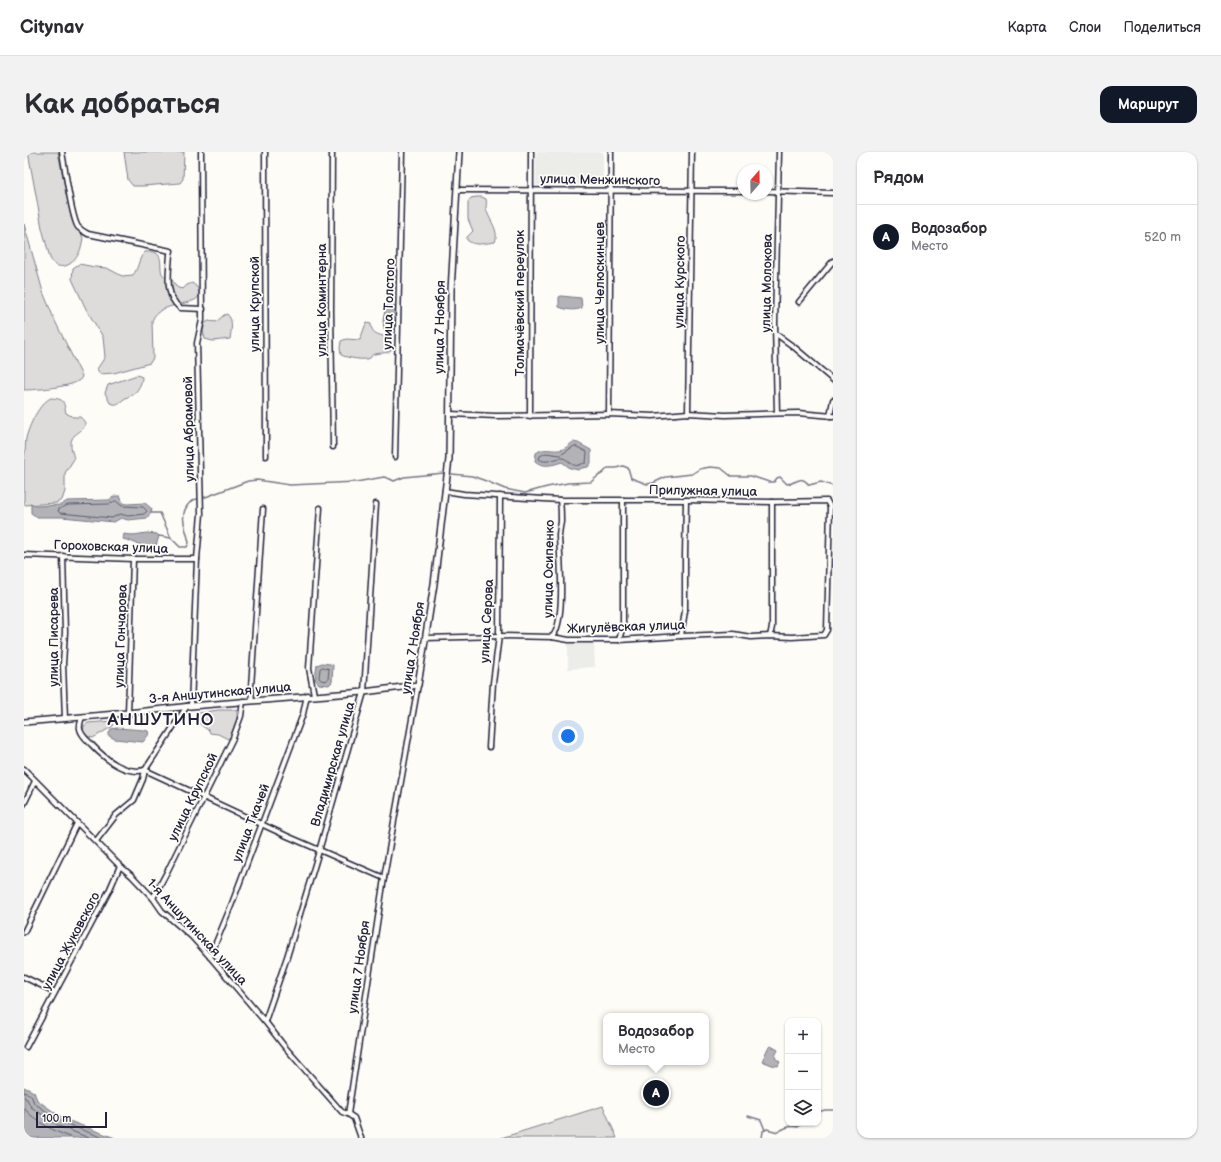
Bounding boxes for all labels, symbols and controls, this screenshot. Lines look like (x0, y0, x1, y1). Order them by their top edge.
text: Citynav (20, 16, 84, 39)
text: Карта (1007, 19, 1047, 36)
text: Слои (1069, 19, 1101, 36)
text: Поделиться (1123, 19, 1201, 36)
button: Маршрут (1100, 86, 1197, 123)
text: Как добраться (24, 88, 221, 121)
north arrow (737, 164, 773, 200)
text: Рядом (873, 168, 924, 188)
street label: улица Менжинского (540, 171, 660, 189)
text: Водозабор (911, 219, 987, 238)
street label: улица Челюскинцев (592, 222, 608, 344)
text: A (882, 229, 890, 245)
text: 520 m (1144, 229, 1181, 245)
street label: Толмачёвский переулок (512, 230, 528, 376)
street label: улица Молокова (758, 233, 776, 333)
street label: улица Курского (671, 235, 689, 328)
text: Место (911, 238, 948, 254)
street label: улица Коминтерна (314, 243, 330, 357)
street label: улица Крупской (247, 256, 263, 352)
street label: улица Толстого (379, 258, 399, 350)
street label: улица 7 Ноября (431, 280, 449, 374)
street label: улица Абрамовой (180, 376, 198, 482)
street label: Прилужная улица (649, 482, 758, 500)
street label: улица Осипенко (540, 520, 558, 618)
street label: Гороховская улица (53, 537, 169, 557)
street label: улица Серова (477, 578, 497, 663)
street label: улица Гончарова (111, 584, 131, 688)
street label: улица Писарева (46, 587, 62, 687)
street label: улица 7 Ноября (398, 601, 428, 695)
street label: Жигулёвская улица (566, 617, 686, 637)
street label: 3-я Аншутинская улица (148, 679, 292, 707)
street label: Владимирская улица (308, 699, 359, 828)
district label: АНШУТИНО (107, 710, 214, 730)
your location (558, 726, 578, 746)
street label: улица Крупской (165, 750, 221, 844)
street label: улица Ткачей (229, 781, 273, 865)
street label: 1-я Аншутинская улица (143, 875, 251, 989)
street label: улица Жуковского (38, 889, 104, 993)
street label: улица 7 Ноября (345, 920, 373, 1014)
popup (603, 1013, 709, 1065)
map controls (785, 1018, 821, 1126)
button: + (785, 1018, 821, 1054)
text: Водозабор (618, 1022, 694, 1041)
text: Место (618, 1041, 655, 1057)
button: − (785, 1054, 821, 1090)
pin: A (643, 1078, 669, 1108)
button: layers (785, 1090, 821, 1126)
scale bar (36, 1110, 107, 1129)
text: 100 m (42, 1112, 71, 1125)

